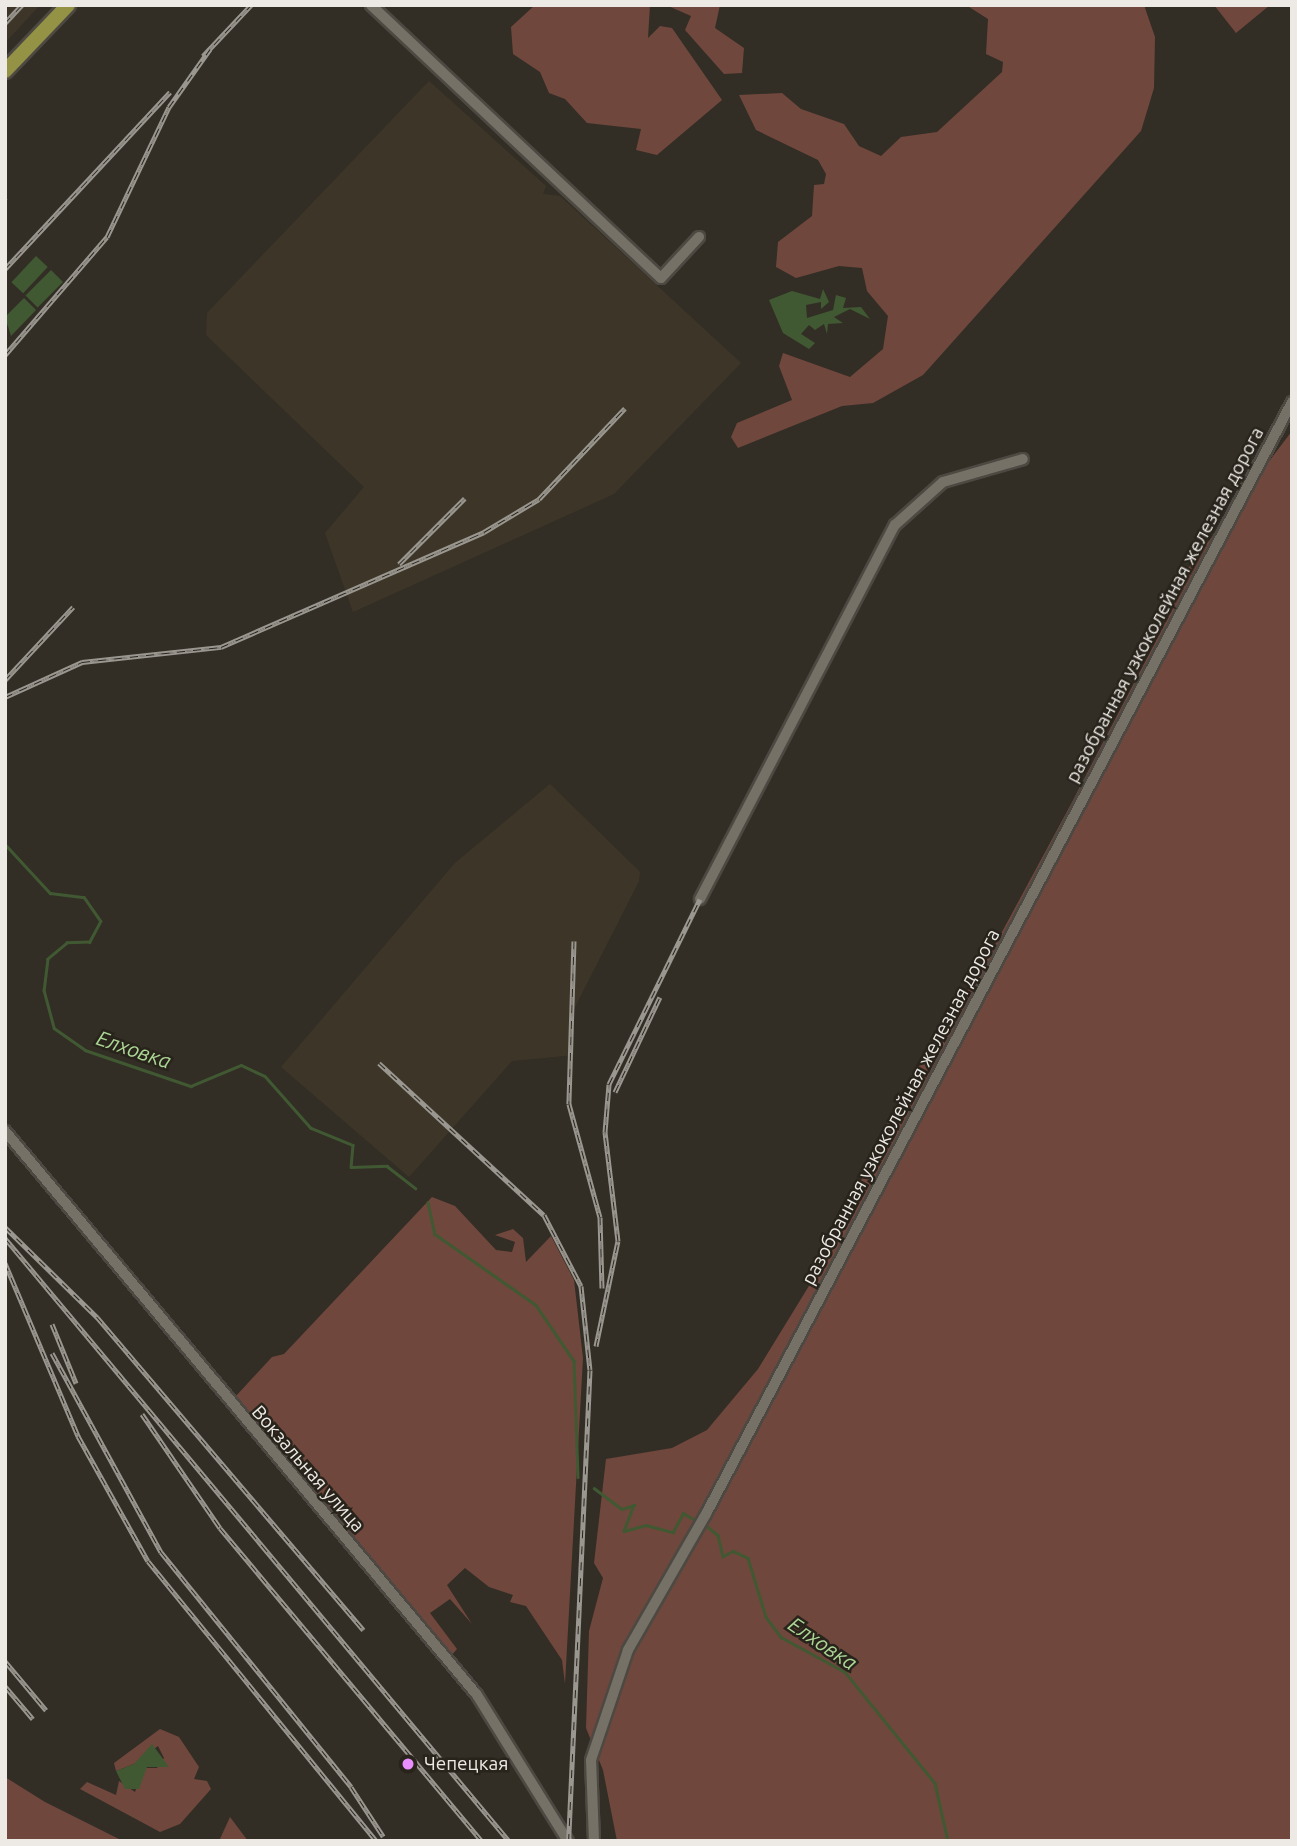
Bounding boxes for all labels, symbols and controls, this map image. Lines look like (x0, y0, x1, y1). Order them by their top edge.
street label: разобранная узкоколейная железная дорога (1061, 423, 1269, 787)
street label: разобранная узкоколейная железная дорога (797, 925, 1005, 1289)
water label: Елховка (93, 1025, 175, 1073)
street label: Вокзальная улица (247, 1401, 369, 1537)
water label: Елховка (784, 1611, 862, 1675)
place label: Чепецкая (424, 1753, 508, 1775)
marker: Чепецкая (398, 1754, 418, 1774)

